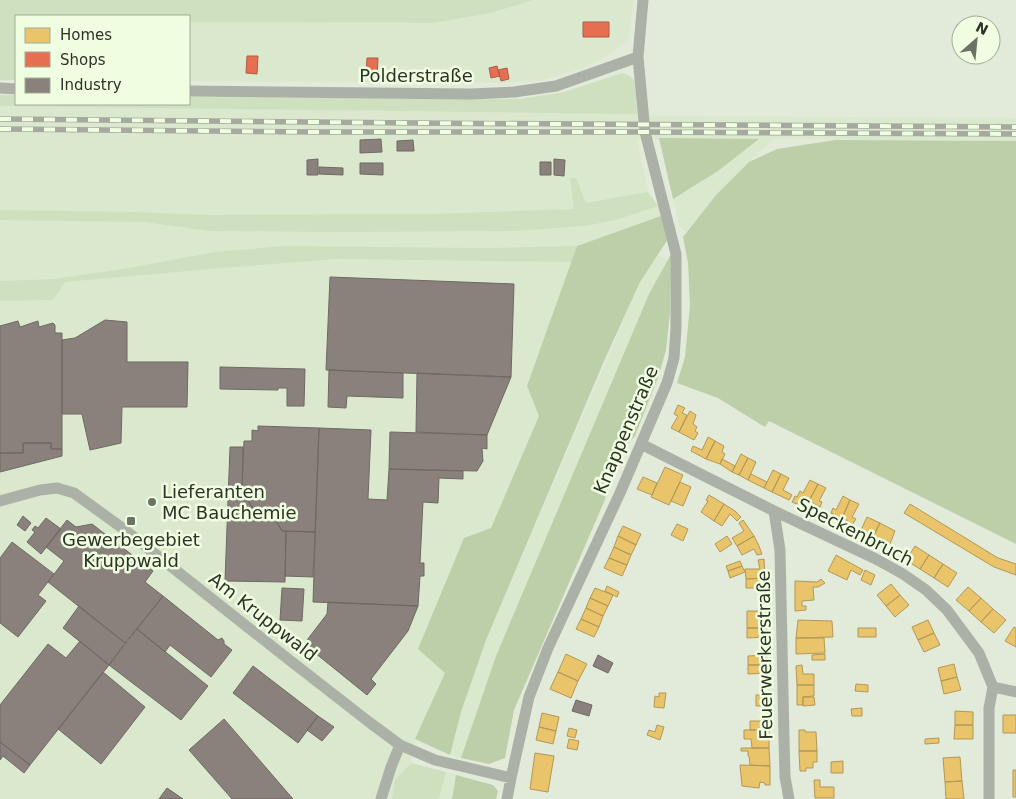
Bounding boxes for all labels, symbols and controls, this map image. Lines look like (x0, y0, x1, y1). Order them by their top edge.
legend (15, 15, 190, 105)
north arrow (951, 15, 1001, 65)
text: N (973, 19, 991, 38)
text: Homes (60, 26, 112, 44)
text: Shops (60, 51, 106, 69)
street label: Polderstraße (359, 65, 473, 86)
text: Industry (60, 76, 122, 94)
street label: Knappenstraße (589, 363, 662, 497)
place label: Lieferanten MC Bauchemie (162, 481, 297, 523)
street label: Speckenbruch (794, 493, 917, 570)
marker: Lieferanten MC Bauchemie (146, 496, 158, 508)
marker: Gewerbegebiet Kruppwald (125, 515, 137, 527)
place label: Gewerbegebiet Kruppwald (62, 529, 200, 571)
street label: Am Kruppwald (205, 568, 321, 665)
street label: Feuerwerkerstraße (753, 570, 776, 740)

